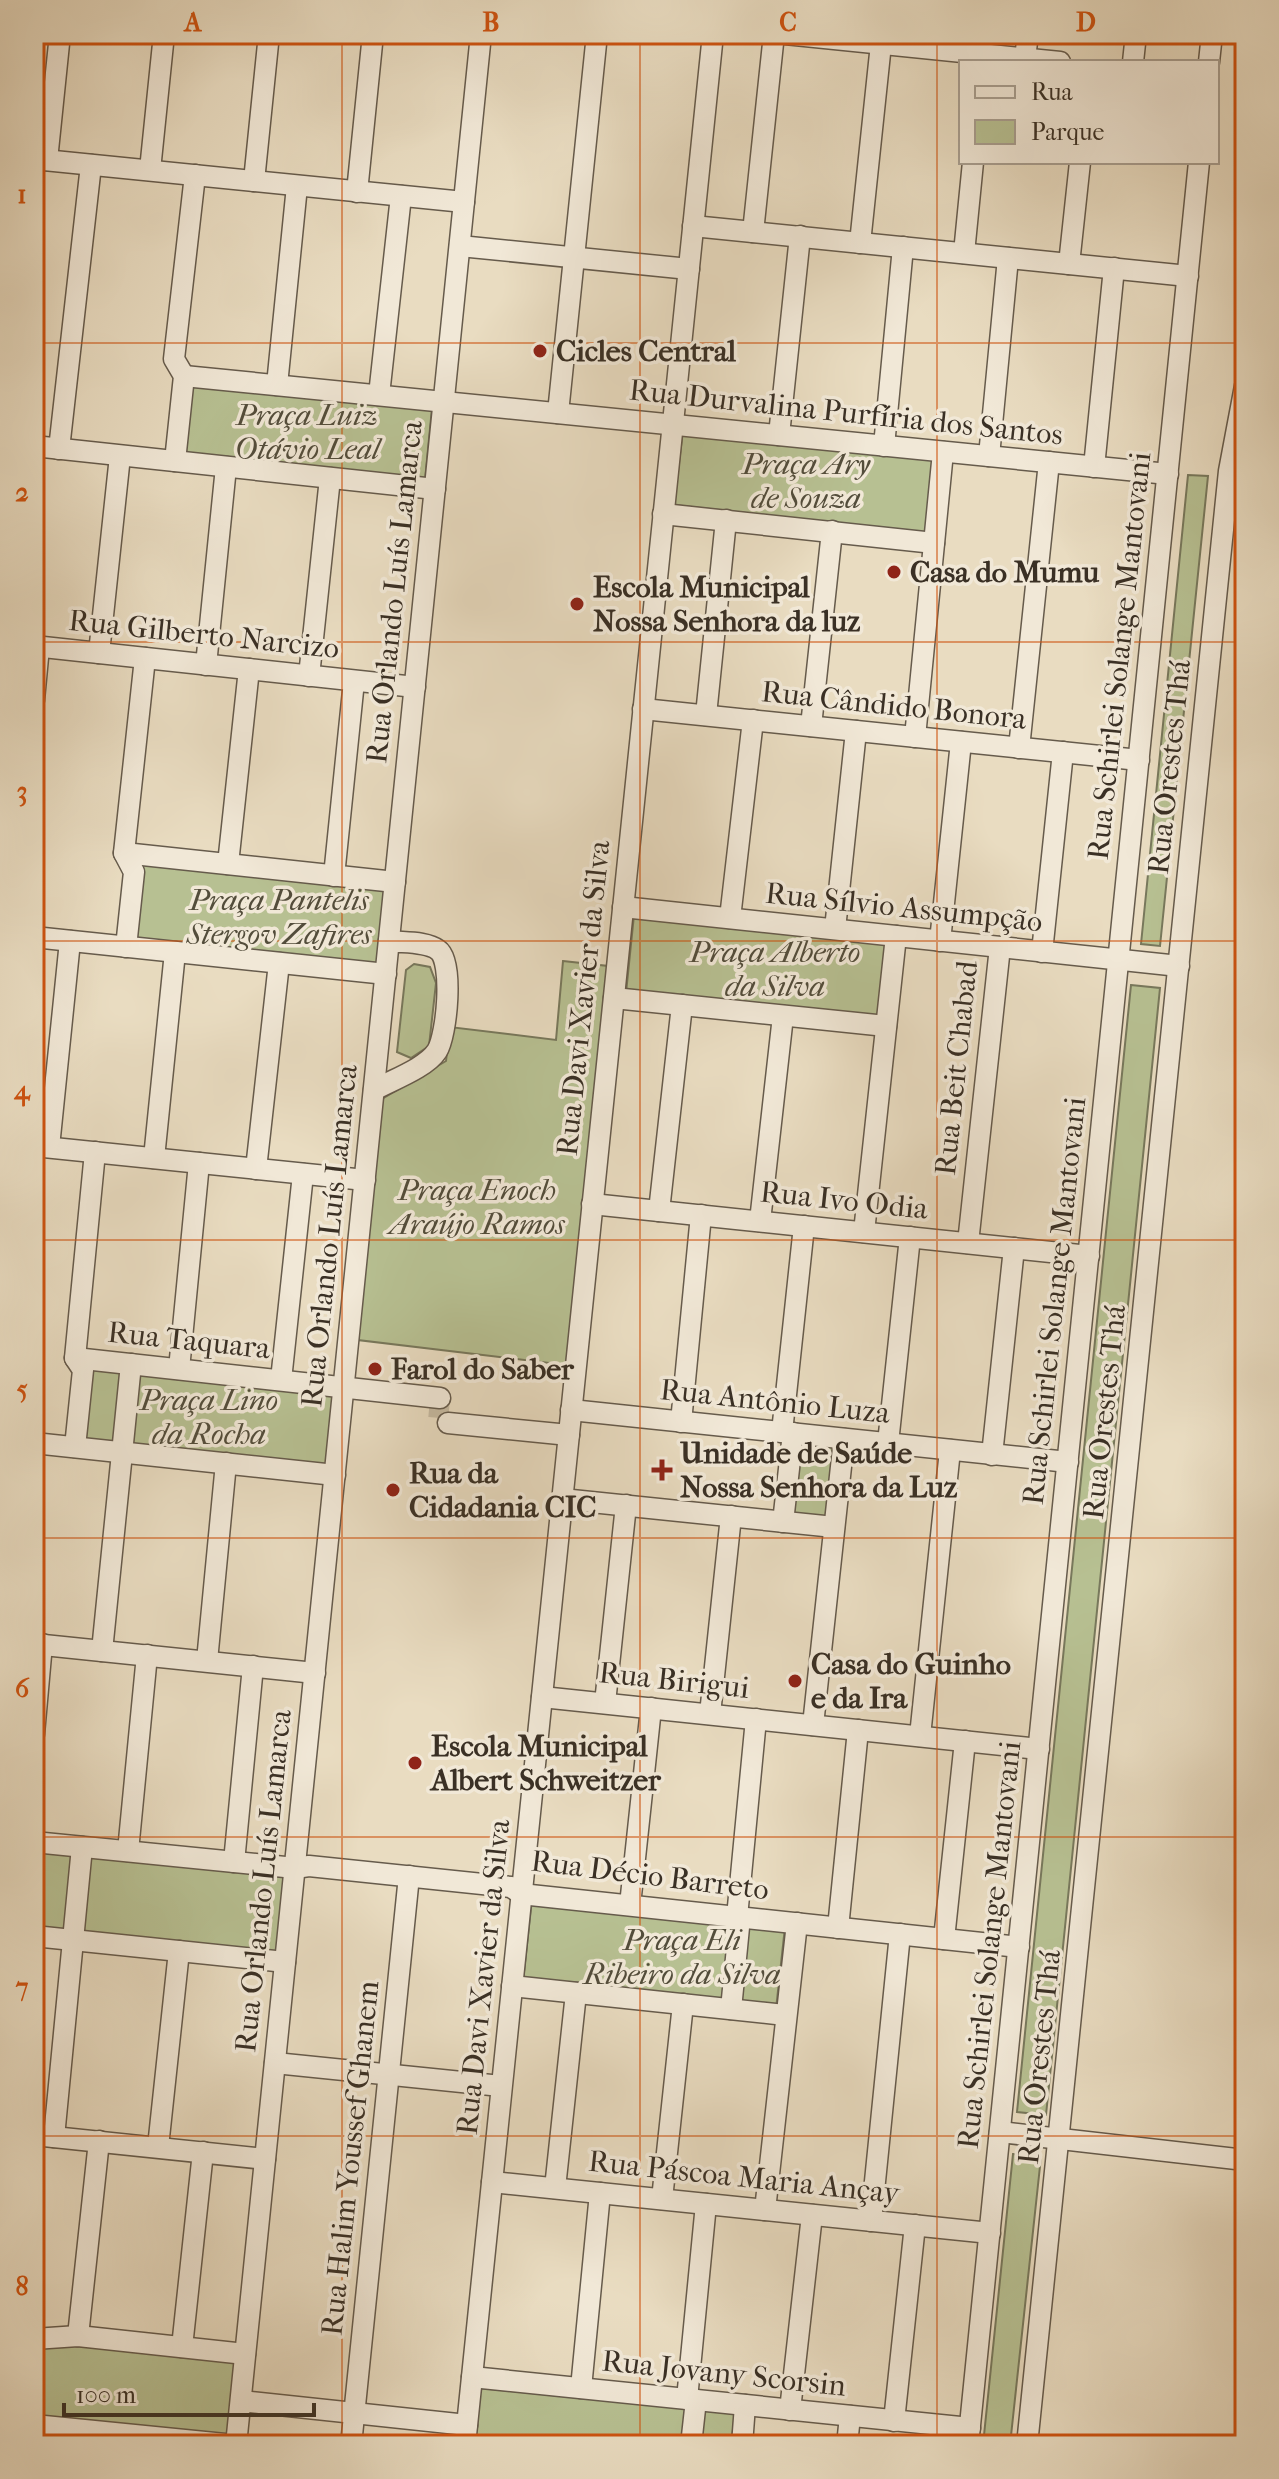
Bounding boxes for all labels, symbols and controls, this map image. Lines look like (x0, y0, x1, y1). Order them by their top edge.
text: A (183, 7, 203, 38)
text: B (483, 7, 500, 38)
text: C (779, 7, 797, 38)
text: D (1076, 7, 1096, 38)
legend (959, 60, 1219, 164)
text: Rua (1031, 78, 1074, 106)
text: Parque (1031, 118, 1104, 146)
text: 1 (17, 179, 27, 210)
place label: Cicles Central (556, 334, 737, 369)
marker: Cicles Central (531, 342, 549, 360)
street label: Rua Durvalina Purfíria dos Santos (627, 372, 1065, 453)
park label: Praça Luiz Otávio Leal (234, 398, 383, 467)
street label: Rua Orlando Luís Lamarca (359, 418, 430, 765)
park label: Praça Ary de Souza (740, 447, 871, 516)
street label: Rua Schirlei Solange Mantovani (1081, 450, 1158, 862)
text: 2 (15, 477, 29, 508)
place label: Casa do Mumu (910, 555, 1100, 590)
marker: Casa do Mumu (885, 563, 903, 581)
place label: Escola Municipal Nossa Senhora da luz (593, 570, 861, 639)
marker: Escola Municipal Nossa Senhora da luz (568, 595, 586, 613)
street label: Rua Gilberto Narcizo (67, 603, 341, 666)
street label: Rua Orestes Thá (1141, 657, 1198, 876)
street label: Rua Cândido Bonora (760, 674, 1029, 737)
text: 3 (17, 776, 27, 807)
street label: Rua Davi Xavier da Silva (550, 837, 618, 1158)
street label: Rua Sílvio Assumpção (764, 876, 1044, 939)
park label: Praça Pantelis Stergov Zafires (185, 883, 372, 952)
park label: Praça Alberto da Silva (688, 935, 860, 1004)
street label: Rua Beit Chabad (928, 958, 985, 1177)
street label: Rua Orlando Luís Lamarca (294, 1062, 365, 1409)
text: 4 (13, 1075, 31, 1107)
street label: Rua Schirlei Solange Mantovani (1016, 1095, 1093, 1507)
park label: Praça Enoch Araújo Ramos (385, 1173, 566, 1242)
street label: Rua Ivo Odia (758, 1174, 931, 1227)
street label: Rua Orestes Thá (1076, 1302, 1133, 1521)
street label: Rua Taquara (106, 1315, 273, 1367)
place label: Farol do Saber (391, 1352, 575, 1387)
marker: Farol do Saber (366, 1360, 384, 1378)
street label: Rua Antônio Luza (658, 1372, 893, 1431)
text: 5 (16, 1374, 28, 1405)
park label: Praça Lino da Rocha (138, 1383, 278, 1452)
place label: Unidade de Saúde Nossa Senhora da Luz (680, 1436, 958, 1505)
place label: Rua da Cidadania CIC (409, 1456, 596, 1525)
marker: Unidade de Saúde Nossa Senhora da Luz (651, 1459, 673, 1481)
marker: Rua da Cidadania CIC (384, 1481, 402, 1499)
place label: Casa do Guinho e da Ira (811, 1647, 1011, 1716)
street label: Rua Birigui (597, 1655, 751, 1706)
marker: Casa do Guinho e da Ira (786, 1672, 804, 1690)
text: 6 (15, 1673, 30, 1704)
street label: Rua Orlando Luís Lamarca (228, 1707, 299, 2054)
place label: Escola Municipal Albert Schweitzer (429, 1729, 662, 1798)
street label: Rua Schirlei Solange Mantovani (951, 1739, 1028, 2151)
marker: Escola Municipal Albert Schweitzer (406, 1754, 424, 1772)
street label: Rua Davi Xavier da Silva (450, 1816, 518, 2137)
street label: Rua Décio Barreto (529, 1844, 771, 1907)
park label: Praça Eli Ribeiro da Silva (581, 1923, 781, 1992)
street label: Rua Orestes Thá (1011, 1947, 1068, 2166)
text: 7 (15, 1972, 29, 2003)
street label: Rua Halim Youssef Ghanem (314, 1979, 387, 2337)
street label: Rua Páscoa Maria Ançay (587, 2144, 902, 2211)
text: 8 (15, 2271, 29, 2302)
street label: Rua Jovany Scorsin (600, 2343, 848, 2404)
scale bar (64, 2367, 314, 2417)
text: 100 m (76, 2381, 136, 2409)

